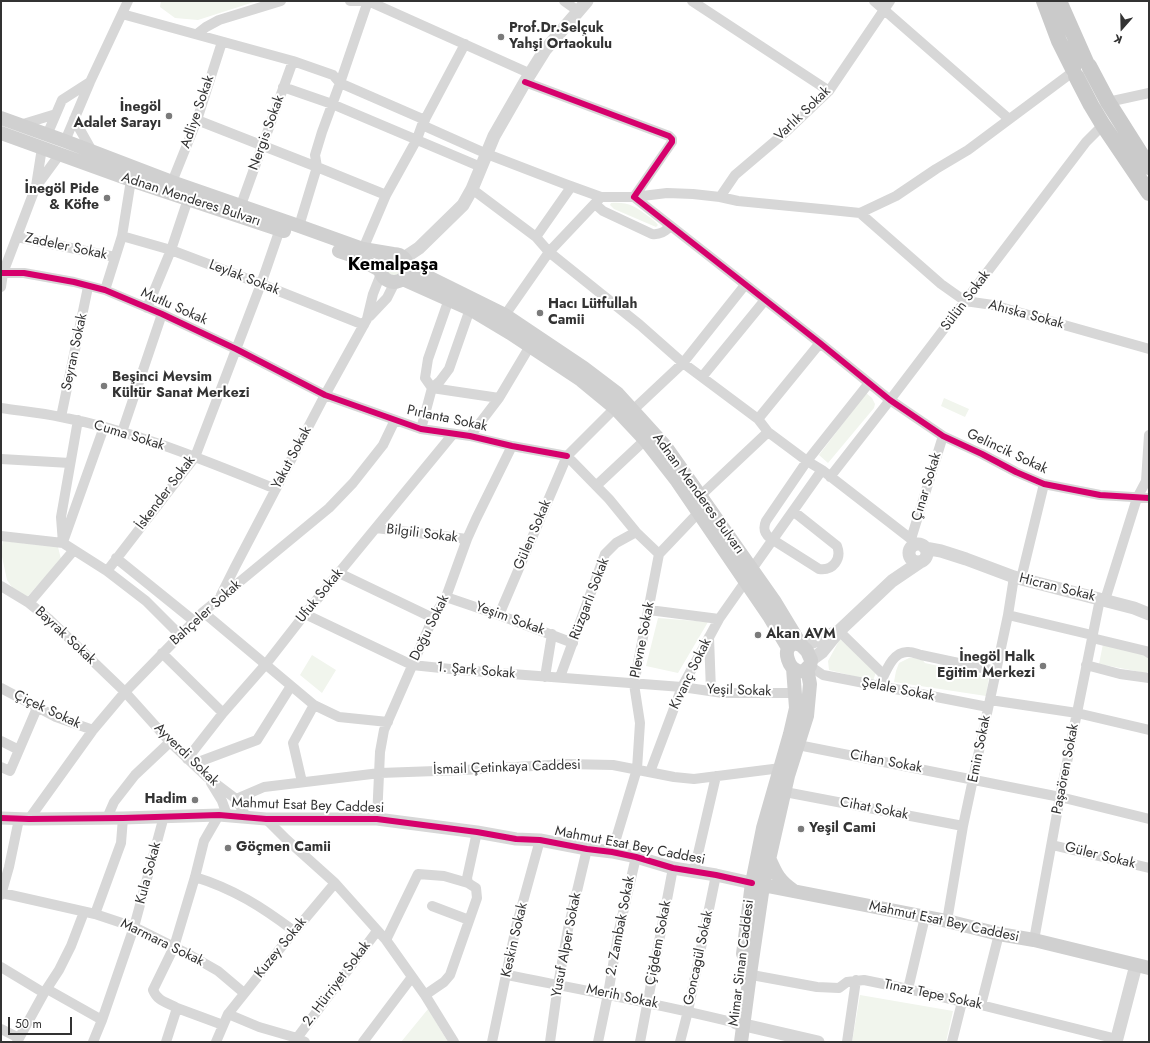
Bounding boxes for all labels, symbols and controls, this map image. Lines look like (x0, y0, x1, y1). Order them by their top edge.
north arrow (1102, 8, 1142, 48)
place label: Prof.Dr.Selçuk Yahşi Ortaokulu (509, 21, 612, 54)
text: K (1112, 30, 1124, 48)
marker: Prof.Dr.Selçuk Yahşi Ortaokulu (496, 32, 506, 42)
street label: Adliye Sokak (178, 73, 218, 151)
street label: Varlık Sokak (772, 83, 834, 145)
street label: Nergis Sokak (246, 93, 288, 173)
place label: İnegöl Adalet Sarayı (73, 100, 161, 132)
marker: İnegöl Adalet Sarayı (164, 111, 174, 121)
street label: Adnan Menderes Bulvarı (119, 170, 263, 230)
place label: İnegöl Pide & Köfte (24, 182, 99, 214)
marker: İnegöl Pide & Köfte (102, 193, 112, 203)
street label: Zadeler Sokak (23, 230, 109, 264)
district label: Kemalpaşa (348, 255, 438, 277)
street label: Leylak Sokak (206, 257, 282, 299)
street label: Sülün Sokak (938, 267, 994, 335)
street label: Mutlu Sokak (138, 285, 210, 329)
place label: Hacı Lütfullah Camii (548, 297, 637, 330)
street label: Ahıska Sokak (986, 297, 1066, 333)
marker: Hacı Lütfullah Camii (535, 308, 545, 318)
street label: Seyran Sokak (59, 312, 91, 392)
place label: Beşinci Mevsim Kültür Sanat Merkezi (112, 370, 250, 402)
marker: Beşinci Mevsim Kültür Sanat Merkezi (99, 381, 109, 391)
street label: Pırlanta Sokak (405, 402, 489, 436)
street label: Cuma Sokak (92, 417, 166, 455)
street label: Yakut Sokak (269, 424, 315, 492)
street label: Gelincik Sokak (964, 426, 1050, 478)
street label: Adnan Menderes Bulvarı (648, 430, 748, 558)
street label: Çınar Sokak (909, 451, 945, 523)
street label: İskender Sokak (133, 453, 199, 533)
street label: Gülen Sokak (511, 497, 555, 573)
street label: Bilgili Sokak (385, 521, 459, 547)
street label: Rüzgarlı Sokak (567, 556, 613, 642)
street label: Ufuk Sokak (293, 566, 347, 626)
street label: Hicran Sokak (1017, 570, 1097, 606)
street label: Bahçeler Sokak (167, 577, 245, 649)
street label: Doğu Sokak (407, 592, 453, 664)
street label: Yeşim Sokak (473, 599, 547, 639)
street label: Plevne Sokak (627, 601, 659, 679)
street label: Bayrak Sokak (31, 604, 99, 668)
place label: Akan AVM (766, 627, 836, 643)
marker: Akan AVM (753, 630, 763, 640)
street label: Kıvanç Sokak (667, 636, 715, 712)
place label: İnegöl Halk Eğitim Merkezi (937, 650, 1035, 682)
street label: 1. Şark Sokak (436, 659, 516, 683)
marker: İnegöl Halk Eğitim Merkezi (1038, 661, 1048, 671)
street label: Şelale Sokak (860, 675, 936, 705)
street label: Yeşil Sokak (706, 681, 772, 701)
street label: Çiçek Sokak (11, 687, 83, 733)
street label: Emin Sokak (965, 714, 995, 784)
street label: Ayverdi Sokak (150, 720, 222, 790)
street label: Paşaören Sokak (1049, 722, 1083, 816)
street label: Cihan Sokak (848, 747, 924, 777)
street label: İsmail Çetinkaya Caddesi (433, 757, 581, 779)
place label: Hadim (144, 792, 187, 808)
street label: Cihat Sokak (838, 794, 910, 824)
marker: Hadim (190, 795, 200, 805)
street label: Mahmut Esat Bey Caddesi (231, 795, 385, 817)
place label: Yeşil Cami (809, 821, 876, 837)
street label: Mahmut Esat Bey Caddesi (553, 823, 707, 869)
marker: Yeşil Cami (796, 824, 806, 834)
street label: Güler Sokak (1063, 839, 1137, 873)
street label: Kula Sokak (133, 840, 165, 906)
place label: Göçmen Camii (236, 840, 331, 856)
marker: Göçmen Camii (223, 843, 233, 853)
street label: 2. Zambak Sokak (603, 875, 639, 977)
street label: Yusuf Alper Sokak (549, 891, 585, 999)
street label: Mahmut Esat Bey Caddesi (868, 898, 1020, 946)
street label: Çiğdem Sokak (643, 899, 675, 987)
street label: Mimar Sinan Caddesi (726, 899, 758, 1027)
street label: Keskin Sokak (498, 901, 532, 979)
street label: Goncagül Sokak (681, 909, 717, 1007)
street label: Kuzey Sokak (252, 914, 310, 982)
street label: Marmara Sokak (118, 916, 206, 970)
street label: 2. Hürriyet Sokak (300, 938, 374, 1030)
street label: Tınaz Tepe Sokak (882, 976, 984, 1014)
street label: Merih Sokak (585, 981, 659, 1013)
scale bar (10, 1009, 74, 1035)
text: 50 m (15, 1015, 42, 1033)

